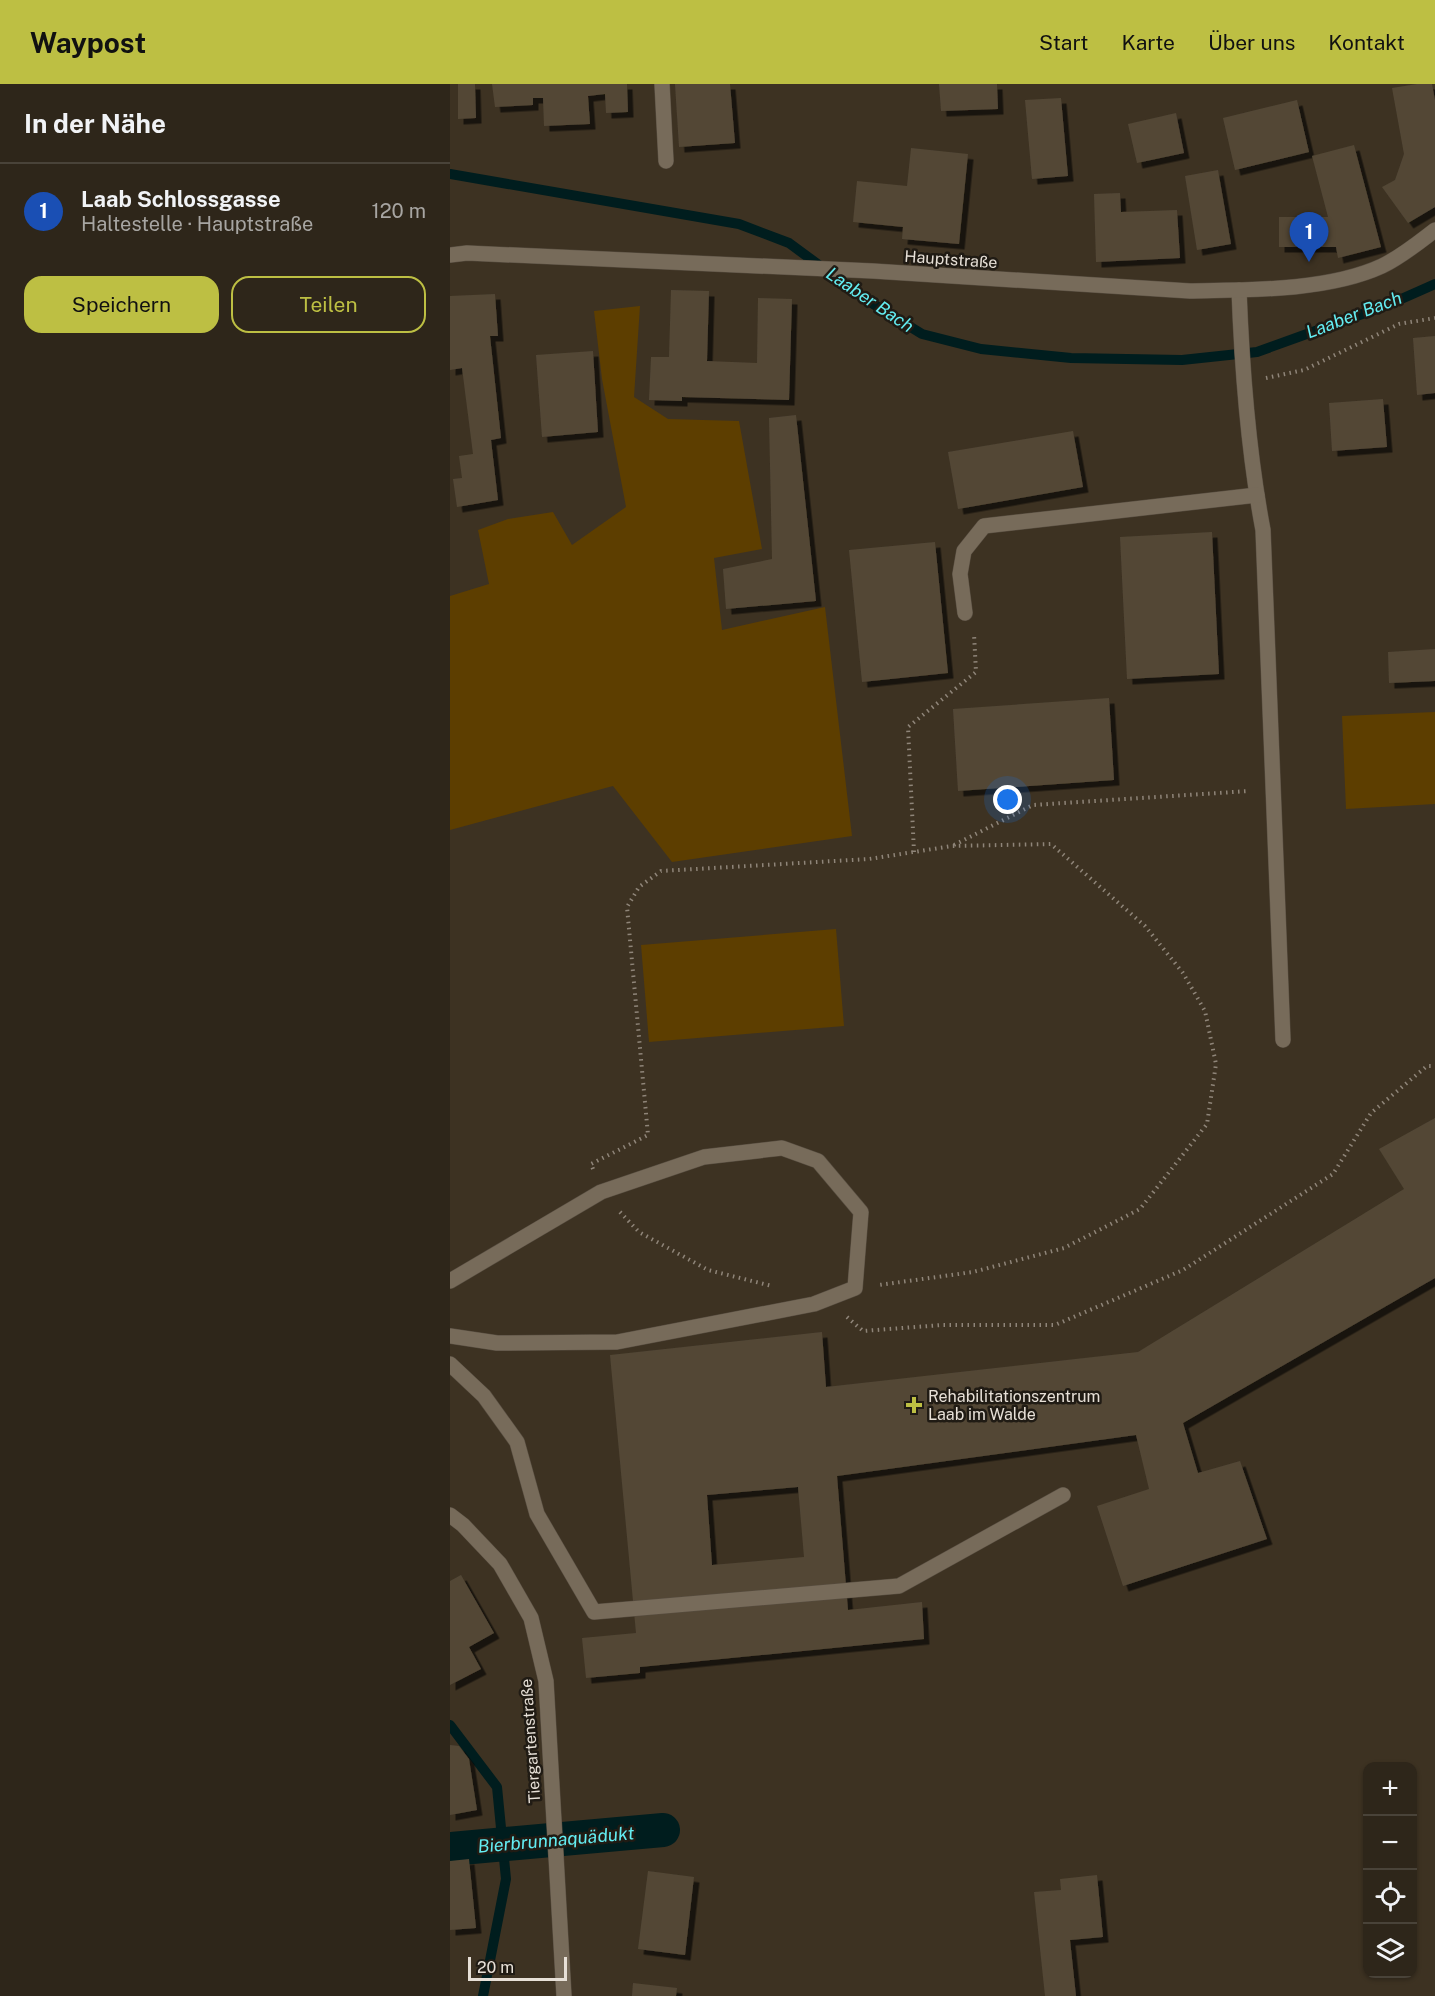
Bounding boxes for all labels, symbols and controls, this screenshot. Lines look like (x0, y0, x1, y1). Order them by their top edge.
text: Waypost (30, 26, 146, 59)
text: Start (1039, 30, 1088, 55)
text: Karte (1121, 30, 1175, 55)
text: Über uns (1208, 30, 1295, 55)
text: Kontakt (1328, 30, 1405, 55)
text: In der Nähe (24, 108, 166, 139)
text: Laab Schlossgasse (81, 186, 281, 212)
text: 1 (39, 199, 48, 223)
text: 120 m (372, 199, 426, 223)
text: Haltestelle · Hauptstraße (81, 212, 313, 236)
pin: 1 (1290, 212, 1328, 262)
street label: Hauptstraße (904, 247, 998, 272)
water label: Laaber Bach (823, 263, 918, 337)
button: Speichern (24, 276, 219, 333)
button: Teilen (231, 276, 426, 333)
water label: Laaber Bach (1303, 287, 1405, 342)
your location (993, 785, 1022, 814)
place label: Rehabilitationszentrum Laab im Walde (928, 1387, 1100, 1424)
marker: Rehabilitationszentrum Laab im Walde (905, 1396, 923, 1414)
street label: Tiergartenstraße (517, 1678, 544, 1804)
map controls (1363, 1762, 1417, 1978)
button: + (1363, 1762, 1417, 1816)
button: − (1363, 1816, 1417, 1870)
water label: Bierbrunnaquädukt (477, 1822, 635, 1857)
button: locate (1363, 1870, 1417, 1924)
button: layers (1363, 1924, 1417, 1978)
scale bar (468, 1954, 567, 1982)
text: 20 m (477, 1958, 514, 1977)

